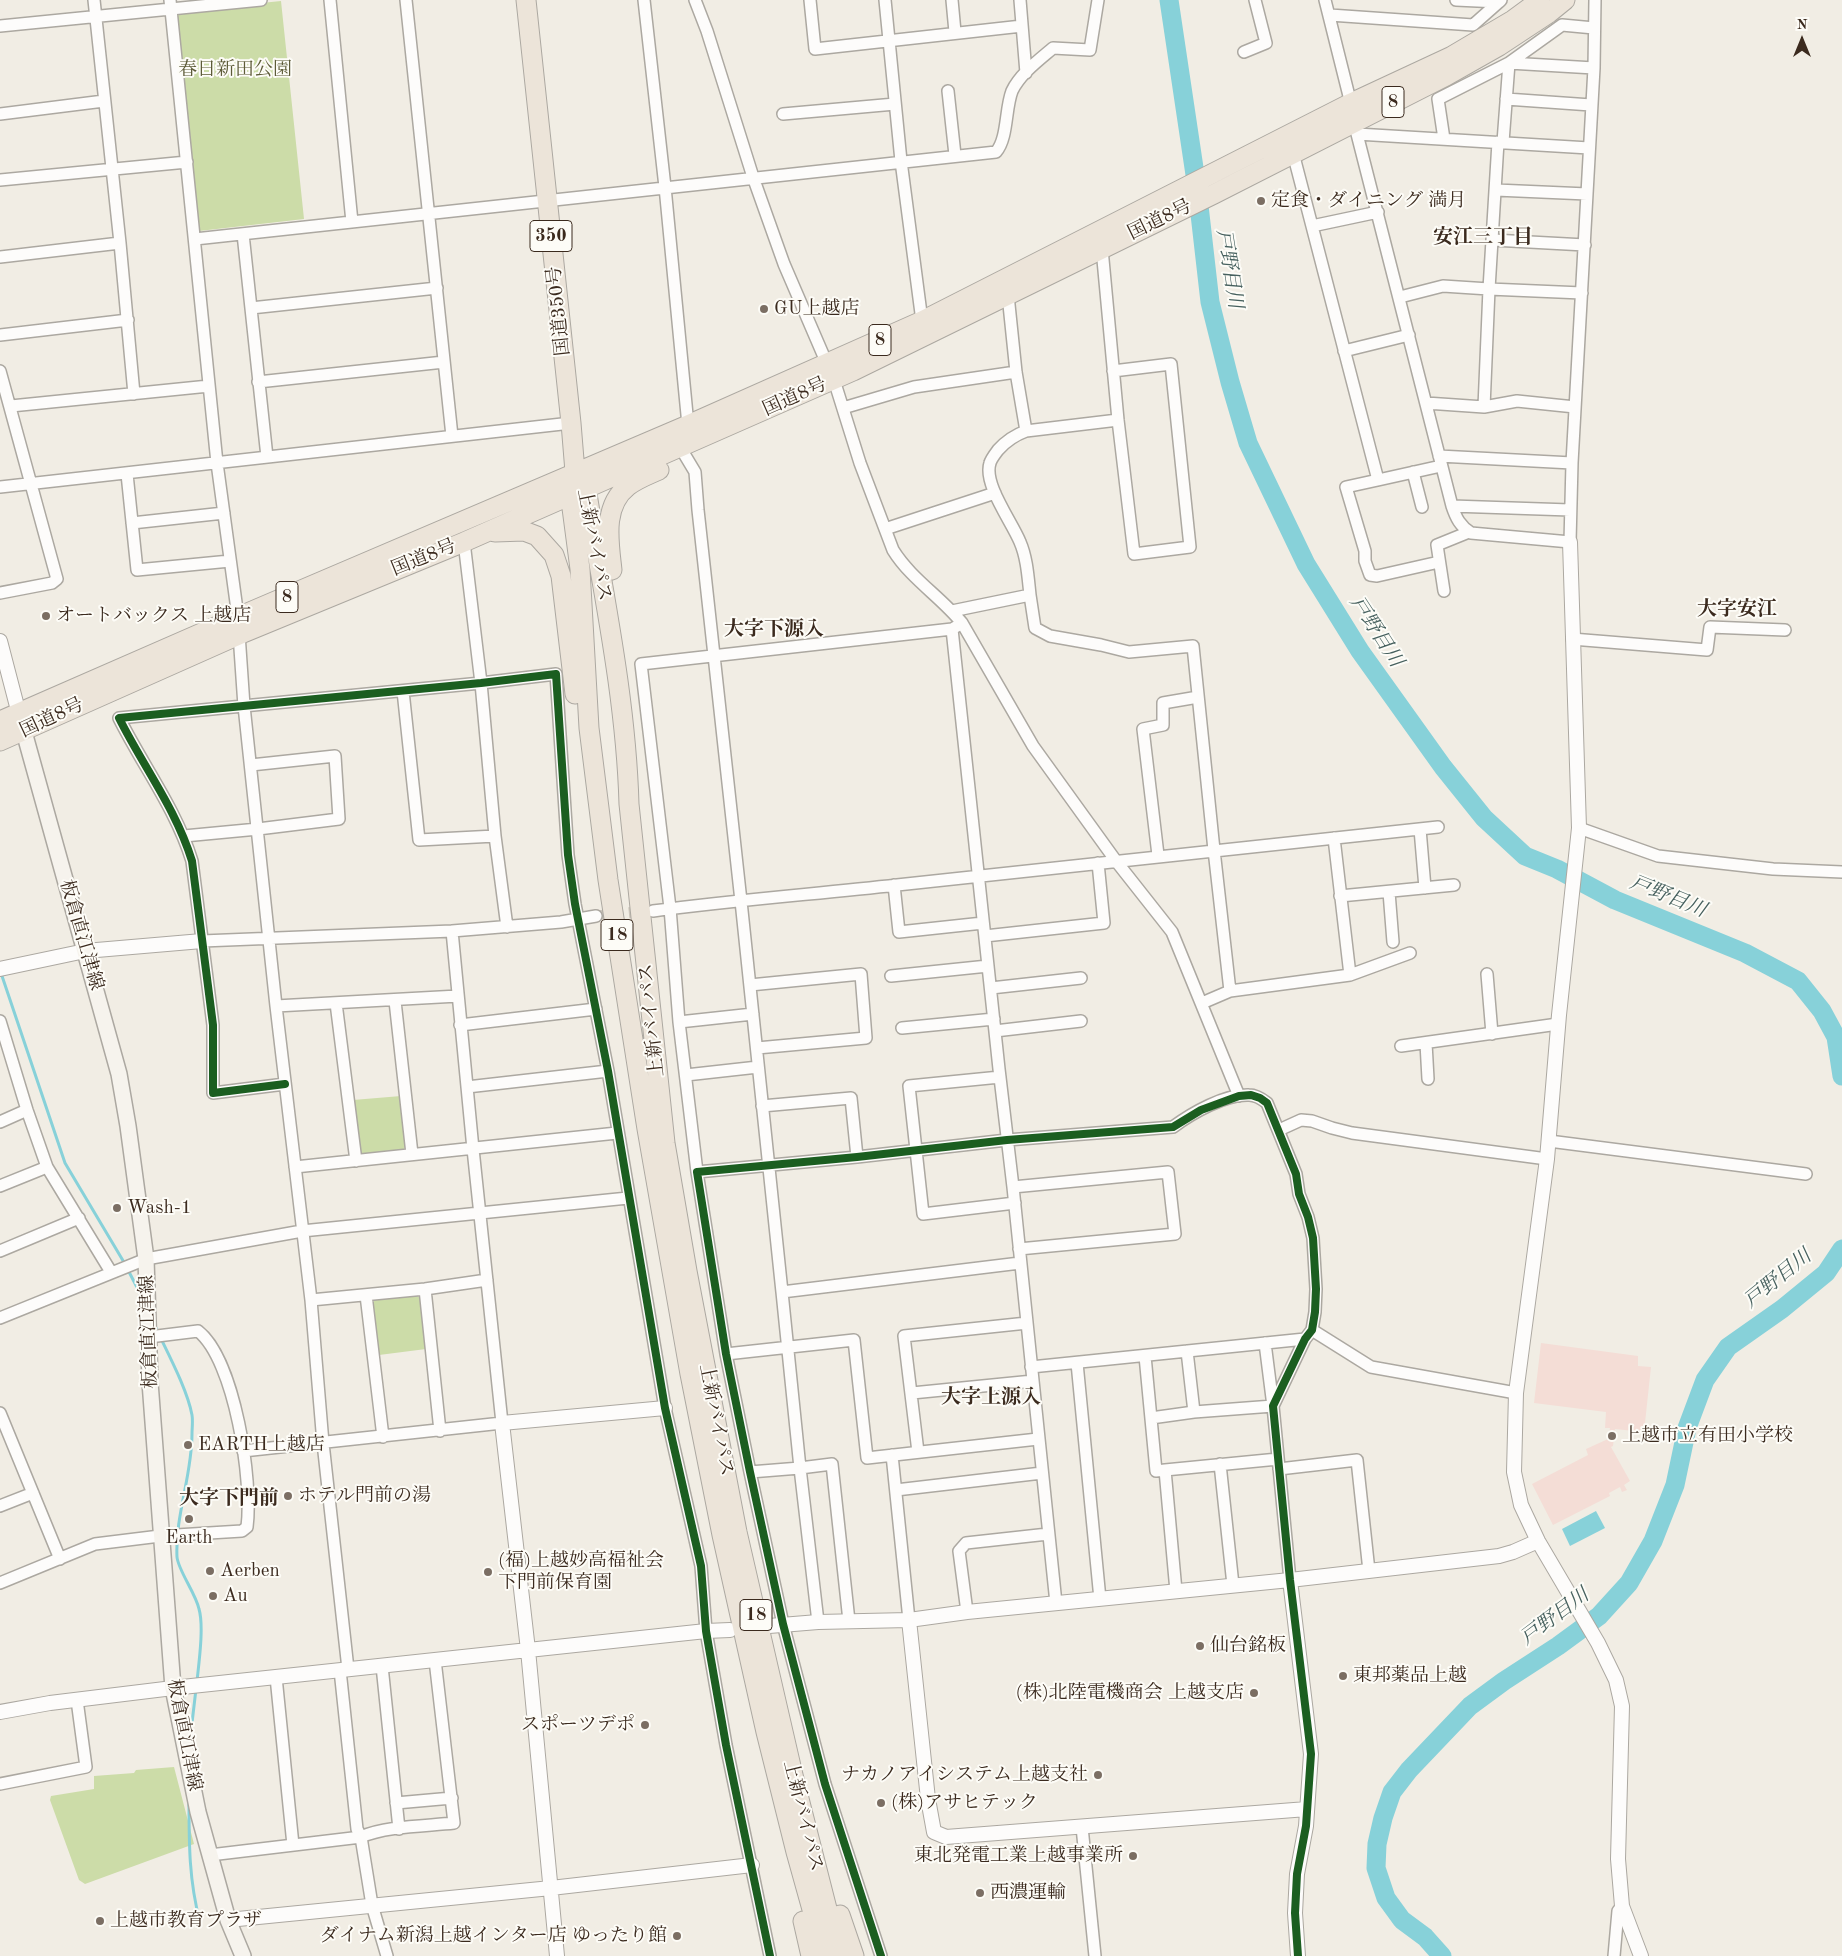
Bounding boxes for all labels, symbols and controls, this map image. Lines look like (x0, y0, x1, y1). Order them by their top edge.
north arrow (1777, 15, 1827, 65)
text: N (1797, 18, 1807, 32)
park label: 春日新田公園 (178, 59, 292, 81)
road number: 8 (1382, 86, 1404, 118)
place label: 定食・ダイニング 満月 (1271, 190, 1466, 212)
street label: 国道8号 (1124, 195, 1196, 245)
marker: 定食・ダイニング 満月 (1255, 195, 1267, 207)
road number: 350 (530, 220, 572, 252)
district label: 安江三丁目 (1433, 226, 1533, 250)
water label: 戸野目川 (1211, 228, 1247, 310)
street label: 国道350号 (543, 265, 575, 357)
place label: GU上越店 (774, 298, 859, 320)
marker: GU上越店 (758, 303, 770, 315)
road number: 8 (869, 324, 891, 356)
street label: 国道8号 (759, 373, 831, 421)
street label: 上新バイパス (572, 487, 616, 603)
street label: 国道8号 (388, 535, 460, 581)
road number: 8 (276, 582, 298, 612)
water label: 戸野目川 (1344, 592, 1408, 672)
district label: 大字安江 (1697, 598, 1777, 622)
place label: オートバックス 上越店 (56, 605, 251, 627)
marker: オートバックス 上越店 (40, 610, 52, 622)
district label: 大字下源入 (724, 618, 824, 642)
street label: 国道8号 (16, 693, 88, 743)
water label: 戸野目川 (1626, 871, 1710, 923)
street label: 板倉直江津線 (54, 877, 108, 993)
road number: 18 (601, 920, 633, 950)
street label: 上新バイパス (635, 962, 669, 1078)
place label: Wash-1 (127, 1197, 192, 1219)
marker: Wash-1 (111, 1202, 123, 1214)
water label: 戸野目川 (1739, 1245, 1817, 1313)
street label: 板倉直江津線 (136, 1275, 162, 1389)
street label: 上新バイパス (694, 1362, 738, 1478)
district label: 大字上源入 (941, 1386, 1041, 1410)
place label: 上越市立有田小学校 (1622, 1425, 1793, 1447)
marker: 上越市立有田小学校 (1606, 1430, 1618, 1442)
place label: EARTH上越店 (198, 1434, 325, 1456)
marker: EARTH上越店 (182, 1439, 194, 1451)
place label: ホテル門前の湯 (298, 1485, 431, 1507)
district label: 大字下門前 (179, 1487, 279, 1511)
marker: ホテル門前の湯 (282, 1490, 294, 1502)
marker: Earth (183, 1513, 195, 1525)
place label: Earth (165, 1527, 213, 1549)
place label: (福)上越妙高福祉会 下門前保育園 (498, 1550, 664, 1594)
place label: Aerben (220, 1560, 280, 1582)
marker: Aerben (204, 1565, 216, 1577)
marker: (福)上越妙高福祉会 下門前保育園 (482, 1566, 494, 1578)
water label: 戸野目川 (1516, 1583, 1594, 1651)
place label: Au (223, 1585, 248, 1607)
marker: Au (207, 1590, 219, 1602)
road number: 18 (740, 1600, 772, 1630)
place label: 仙台銘板 (1210, 1635, 1286, 1657)
marker: 仙台銘板 (1194, 1640, 1206, 1652)
place label: 東邦薬品上越 (1353, 1665, 1467, 1687)
marker: 東邦薬品上越 (1337, 1670, 1349, 1682)
street label: 板倉直江津線 (162, 1677, 206, 1793)
place label: (株)北陸電機商会 上越支店 (1016, 1682, 1244, 1704)
marker: (株)北陸電機商会 上越支店 (1248, 1687, 1260, 1699)
place label: スポーツデポ (521, 1714, 635, 1736)
marker: スポーツデポ (639, 1719, 651, 1731)
street label: 上新バイパス (778, 1758, 828, 1874)
place label: ナカノアイシステム上越支社 (841, 1764, 1088, 1786)
marker: ナカノアイシステム上越支社 (1092, 1769, 1104, 1781)
place label: (株)アサヒテック (891, 1792, 1038, 1814)
marker: (株)アサヒテック (875, 1797, 887, 1809)
place label: 東北発電工業上越事業所 (914, 1845, 1123, 1867)
marker: 東北発電工業上越事業所 (1127, 1850, 1139, 1862)
place label: 西濃運輸 (990, 1882, 1066, 1904)
marker: 西濃運輸 (974, 1887, 986, 1899)
place label: 上越市教育プラザ (110, 1910, 262, 1932)
marker: 上越市教育プラザ (94, 1915, 106, 1927)
place label: ダイナム新潟上越インター店 ゆったり館 (320, 1925, 667, 1947)
marker: ダイナム新潟上越インター店 ゆったり館 (671, 1930, 683, 1942)

